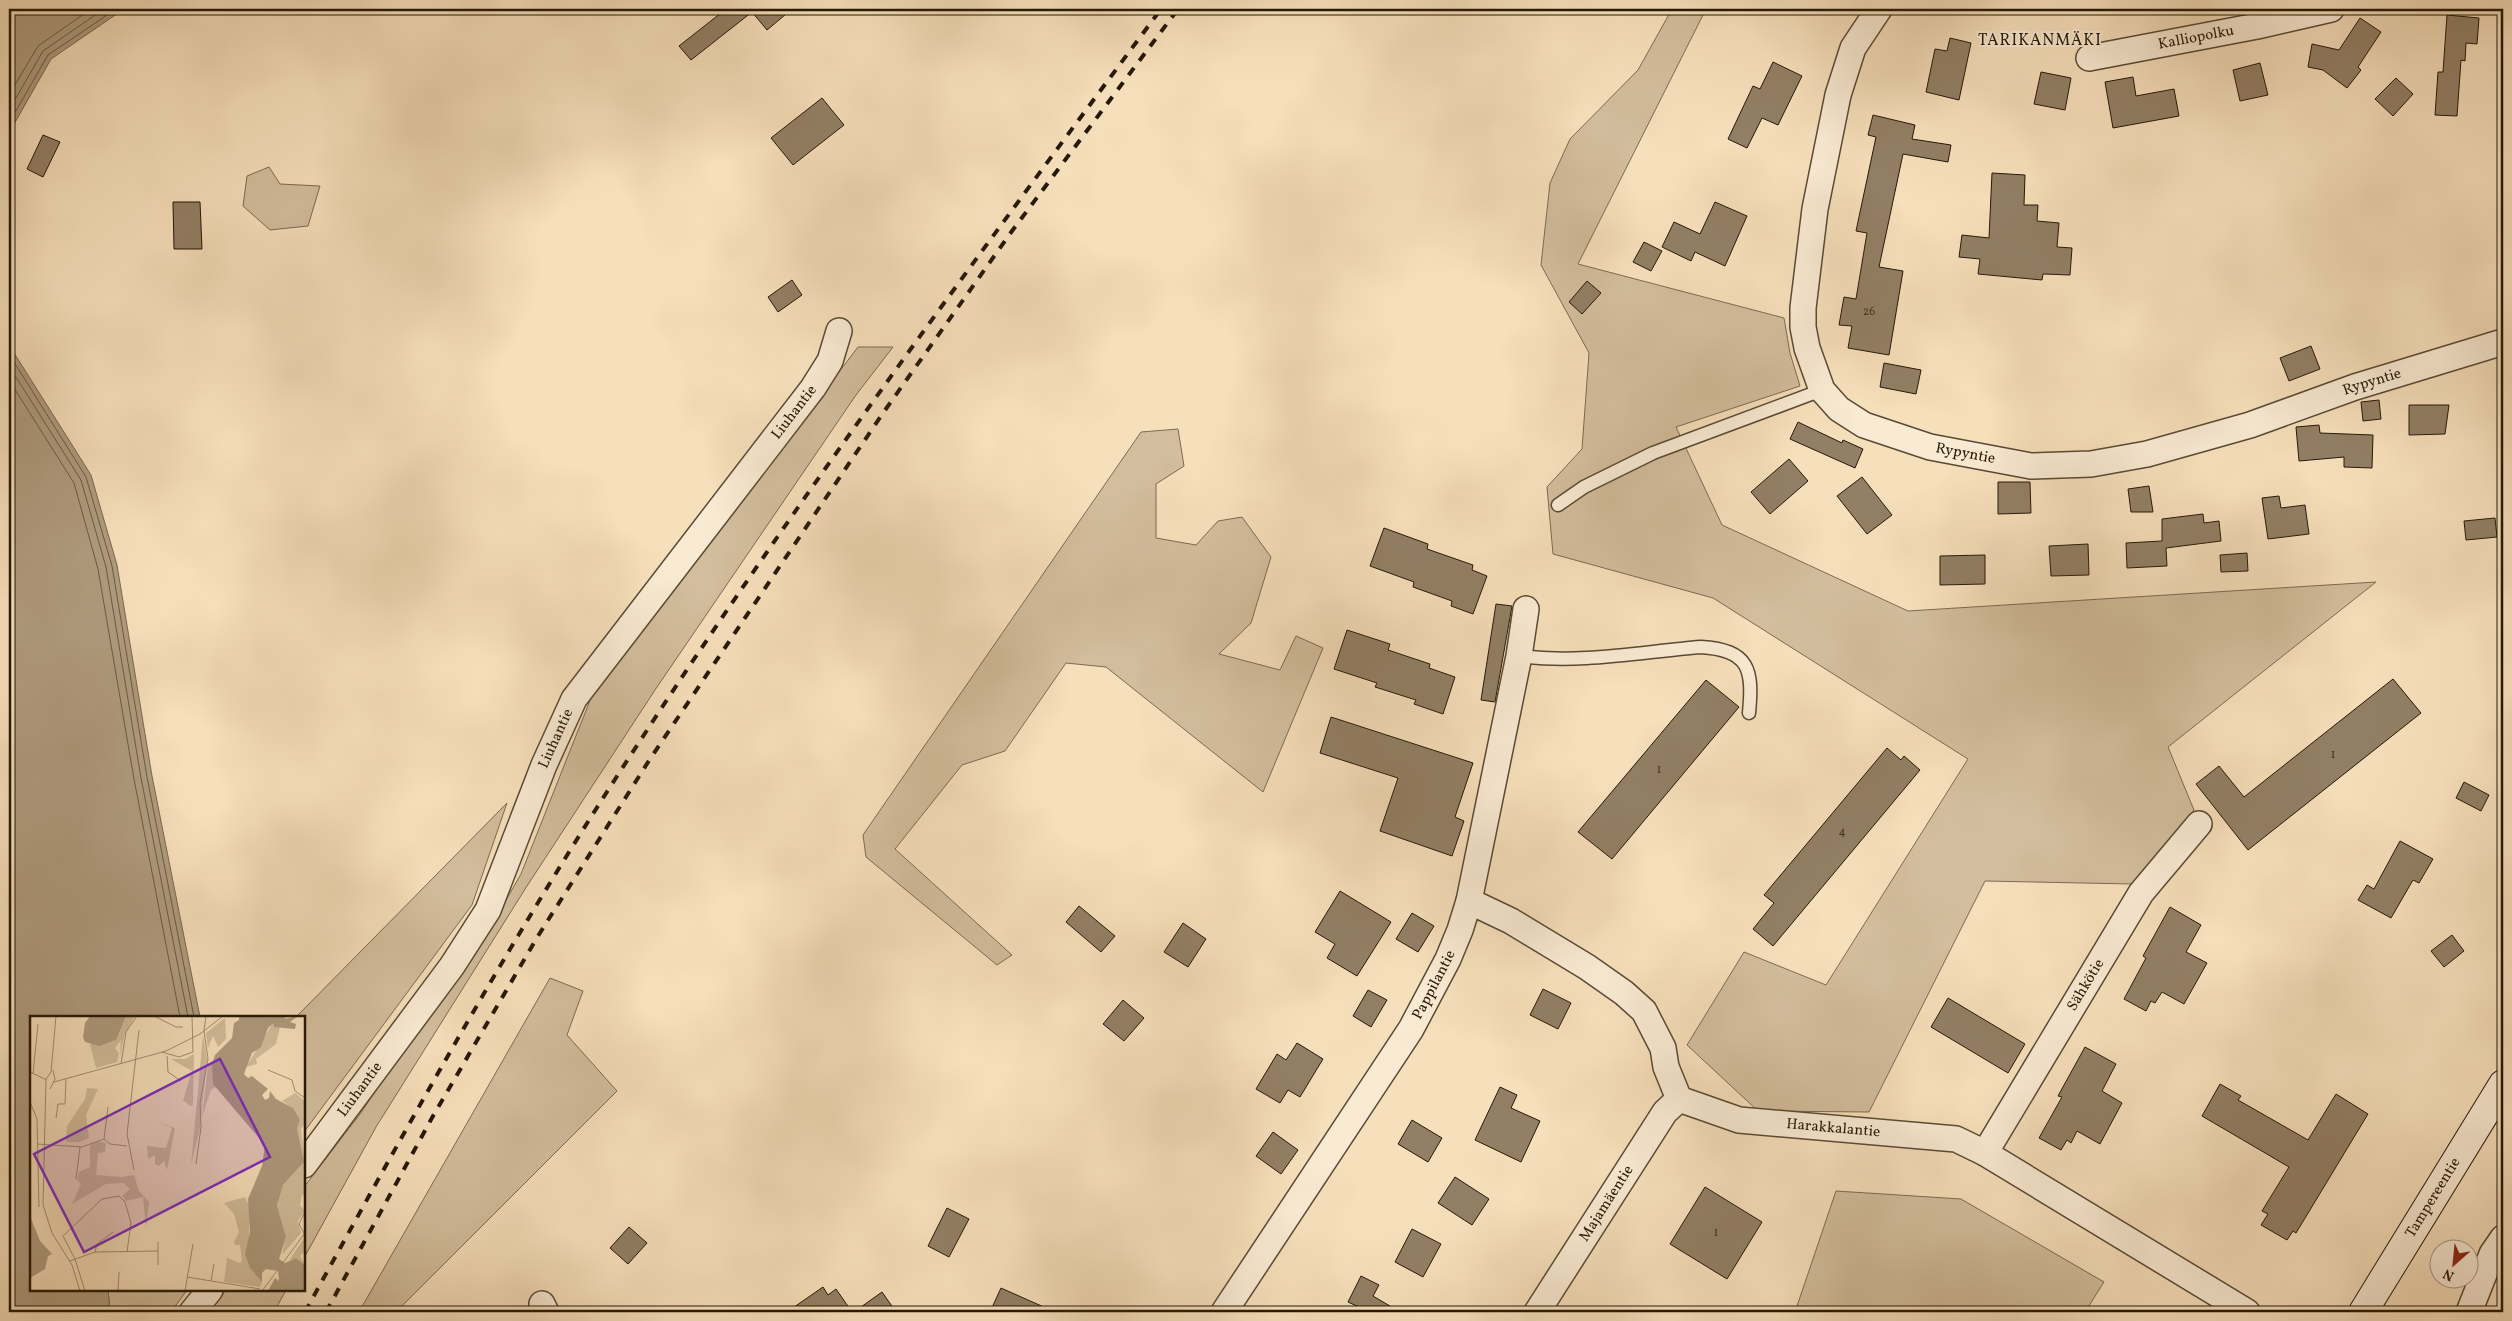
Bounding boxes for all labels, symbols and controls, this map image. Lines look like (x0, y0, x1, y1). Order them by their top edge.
street label: Kalliopolku (2156, 20, 2236, 55)
district label: TARIKANMÄKI (1978, 30, 2102, 52)
house number: 26 (1863, 304, 1875, 320)
street label: Rypyntie (2340, 363, 2404, 401)
street label: Liuhantie (767, 381, 822, 444)
street label: Rypyntie (1934, 438, 1997, 470)
street label: Liuhantie (533, 705, 579, 772)
house number: 1 (2331, 747, 2335, 763)
house number: 1 (1657, 762, 1661, 778)
house number: 4 (1838, 824, 1846, 840)
street label: Pappilantie (1407, 947, 1461, 1023)
street label: Sähkötie (2062, 955, 2110, 1015)
inset map (30, 1016, 305, 1291)
street label: Liuhantie (333, 1058, 388, 1121)
street label: Harakkalantie (1785, 1114, 1881, 1143)
street label: Tampereentie (2400, 1154, 2466, 1242)
street label: Majamäentie (1574, 1161, 1639, 1246)
house number: 1 (1714, 1225, 1718, 1241)
north arrow (2430, 1238, 2480, 1288)
text: N (2440, 1263, 2458, 1285)

